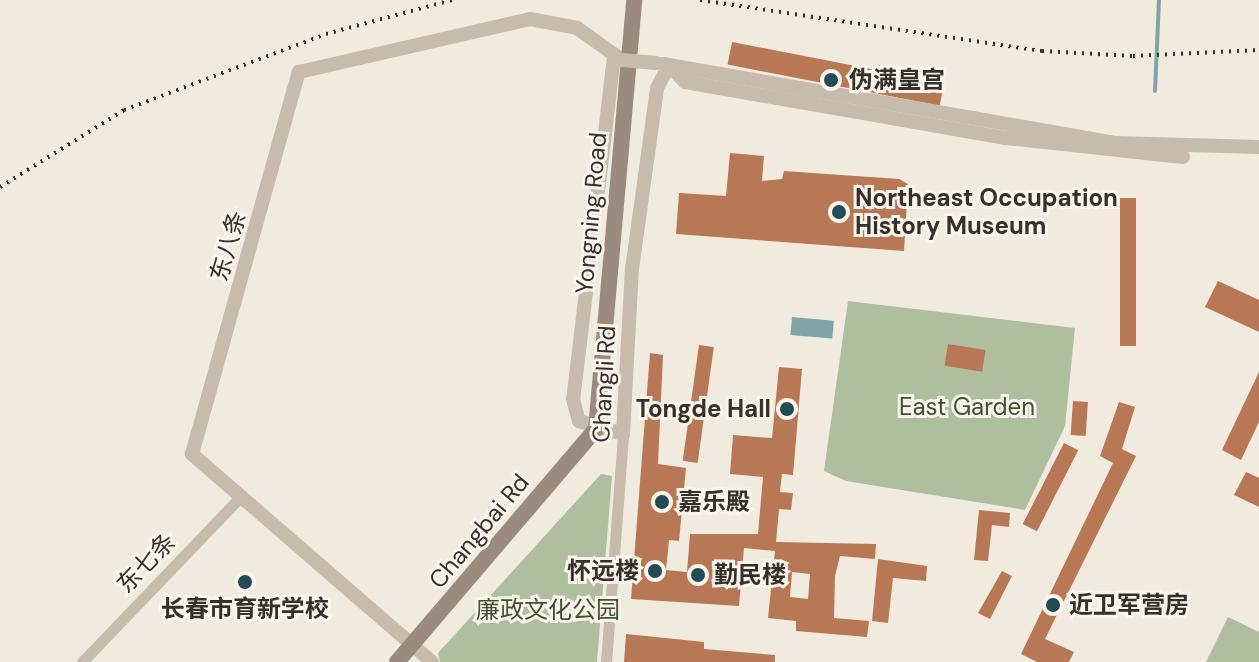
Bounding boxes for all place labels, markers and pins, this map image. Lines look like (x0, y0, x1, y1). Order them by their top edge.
place label: 伪满皇宫 (849, 66, 945, 94)
marker: 伪满皇宫 (820, 69, 842, 91)
place label: Northeast Occupation History Museum (855, 184, 1118, 240)
marker: Northeast Occupation History Museum (830, 203, 848, 221)
place label: Tongde Hall (636, 395, 771, 423)
marker: Tongde Hall (778, 400, 796, 418)
place label: 嘉乐殿 (678, 488, 750, 516)
marker: 嘉乐殿 (653, 493, 671, 511)
place label: 怀远楼 (567, 557, 639, 585)
place label: 勤民楼 (714, 561, 786, 589)
marker: 怀远楼 (646, 562, 664, 580)
marker: 勤民楼 (689, 566, 707, 584)
marker: 长春市育新学校 (236, 573, 254, 591)
place label: 近卫军营房 (1069, 591, 1189, 619)
place label: 长春市育新学校 (161, 595, 329, 623)
marker: 近卫军营房 (1044, 596, 1062, 614)

